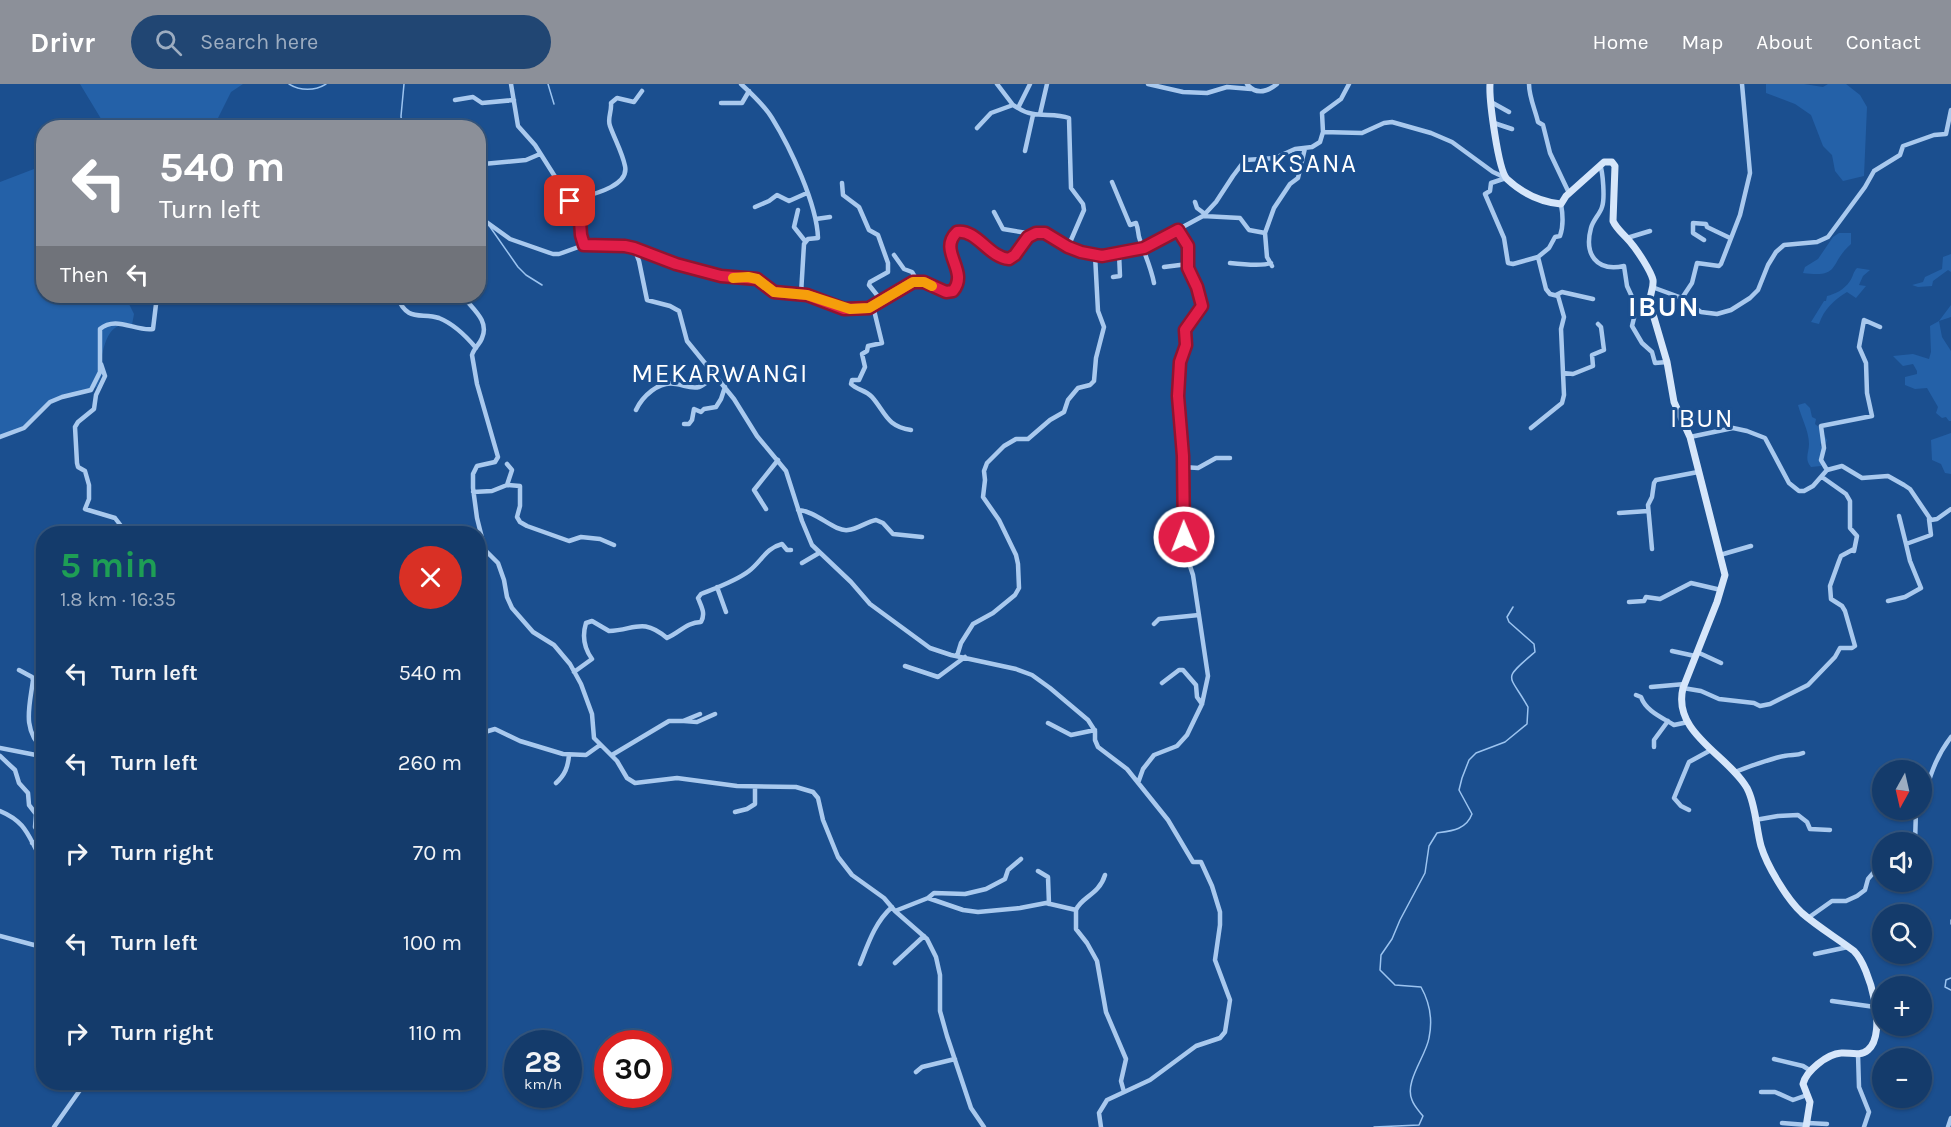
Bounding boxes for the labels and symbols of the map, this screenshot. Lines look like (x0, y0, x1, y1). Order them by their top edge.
district label: LAKSANA (1241, 148, 1357, 179)
pin (544, 175, 595, 226)
district label: IBUN (1628, 290, 1700, 323)
district label: MEKARWANGI (631, 358, 809, 389)
district label: IBUN (1670, 403, 1734, 434)
position arrow (1152, 505, 1216, 569)
north arrow (1872, 760, 1932, 820)
speed limit sign: 30 (594, 1030, 672, 1108)

